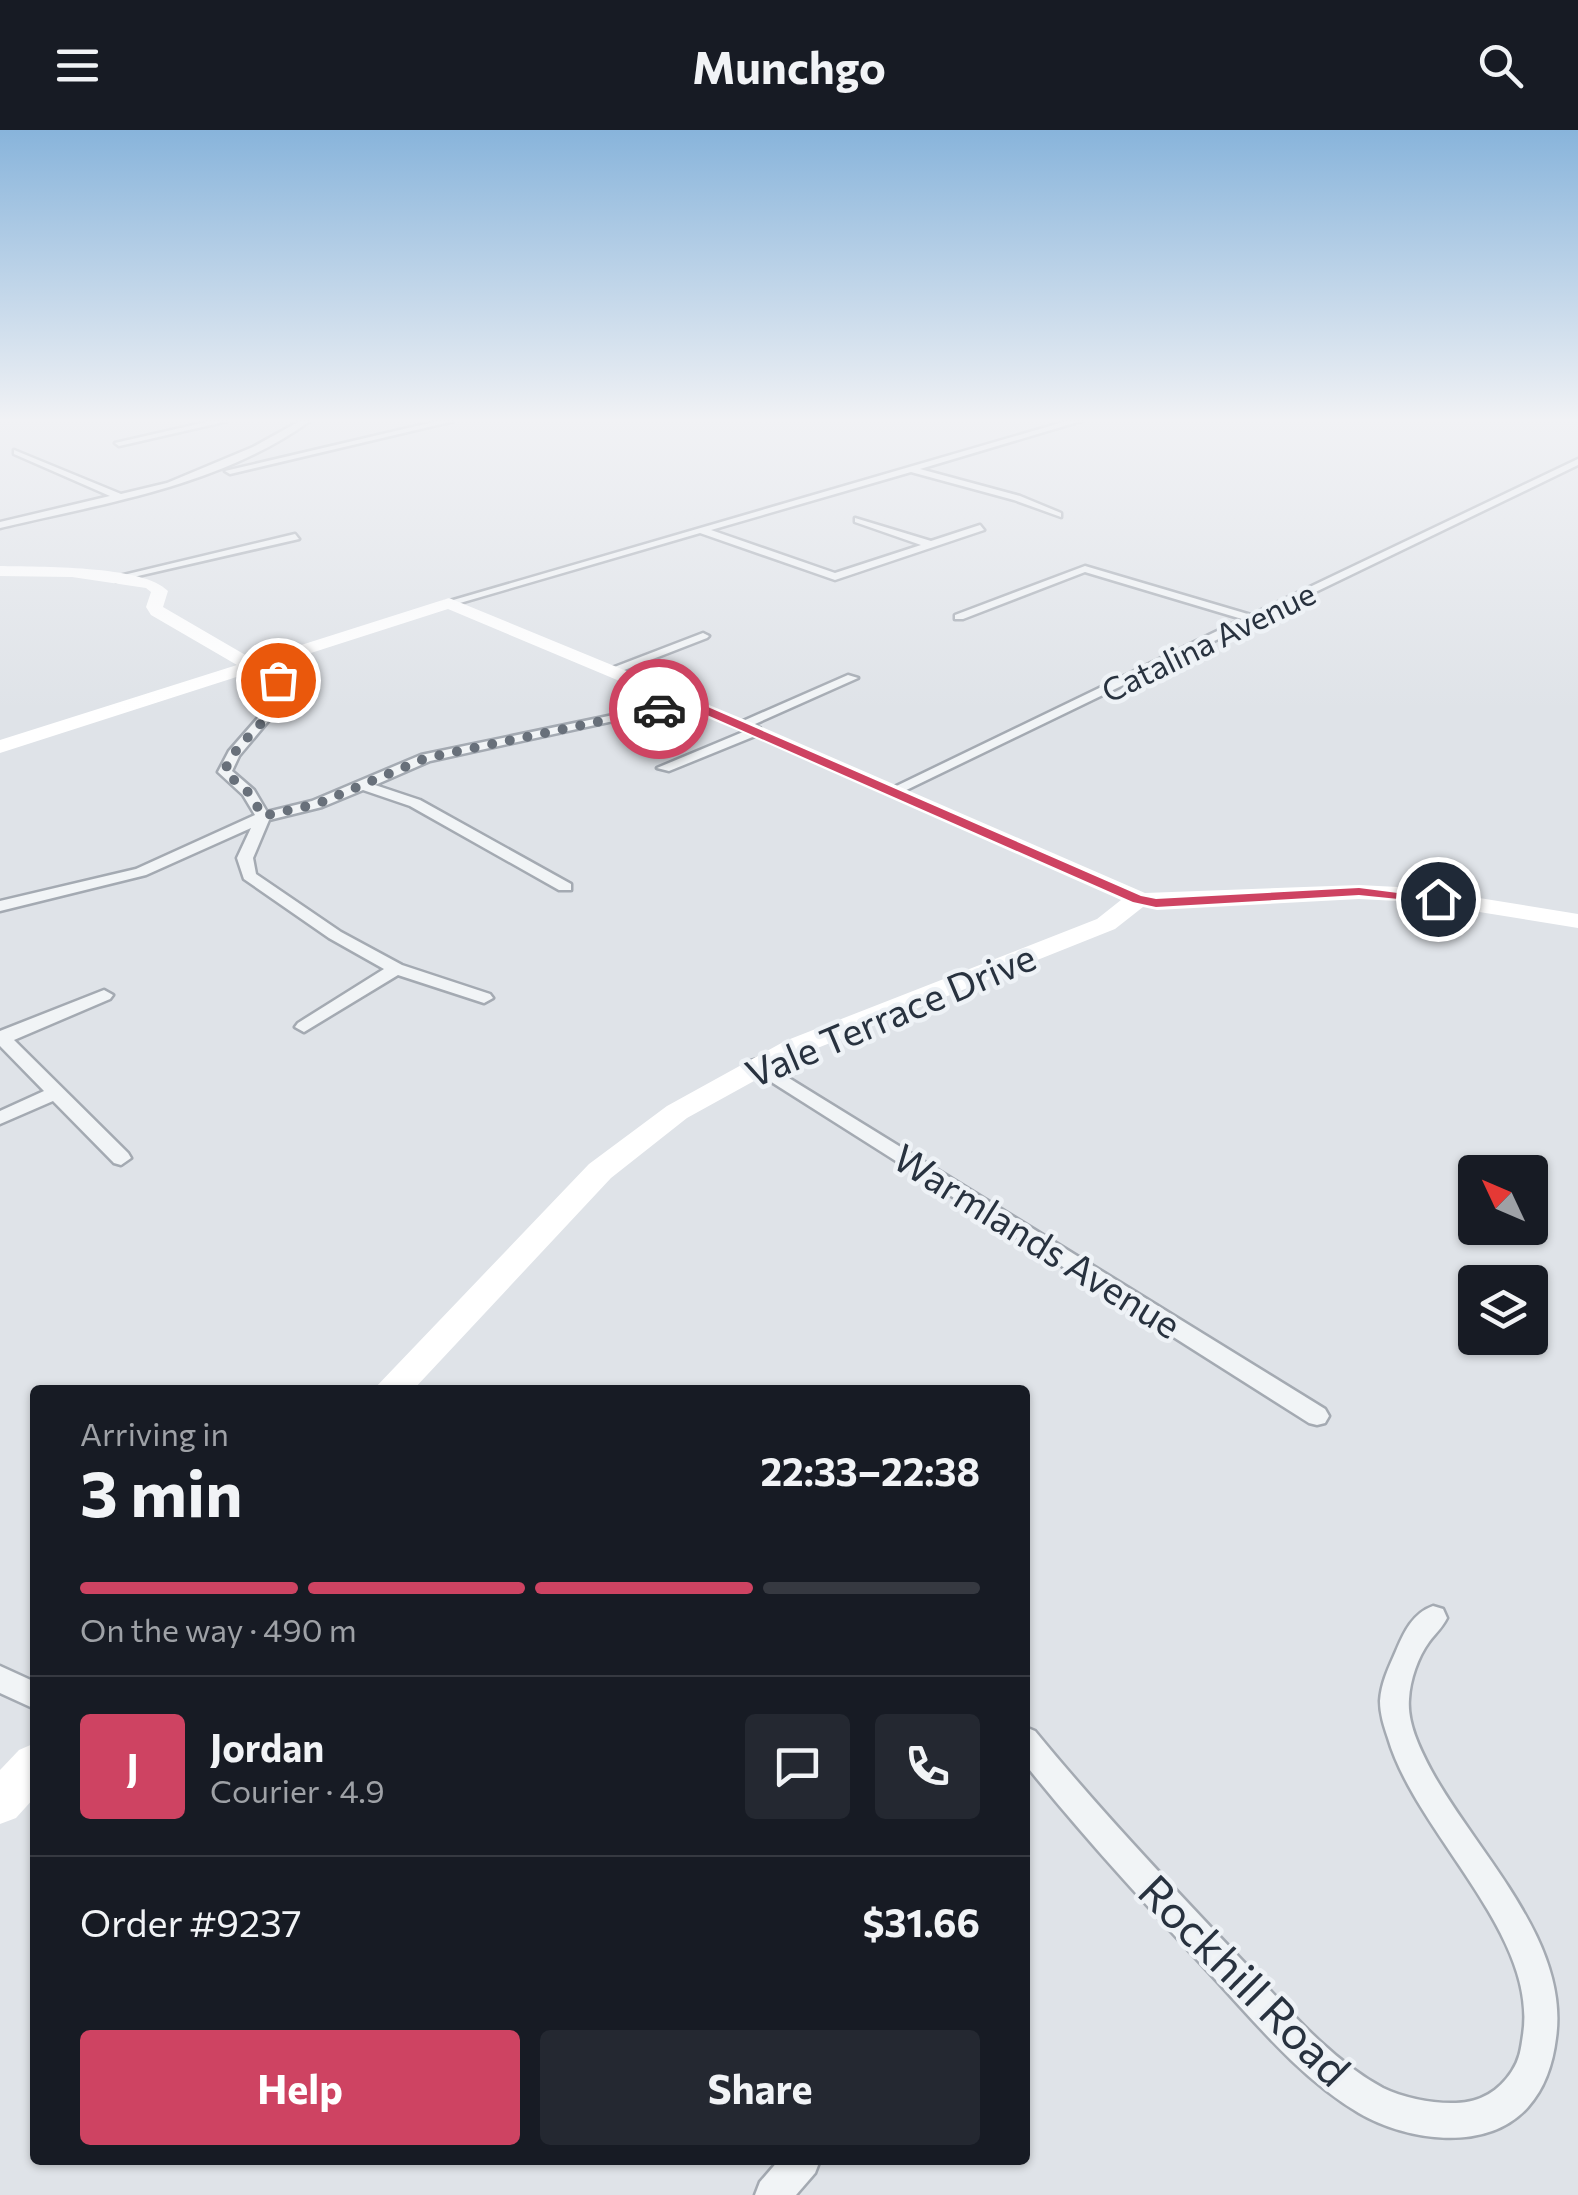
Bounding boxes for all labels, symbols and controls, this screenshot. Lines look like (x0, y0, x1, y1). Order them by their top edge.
icon: menu (50, 38, 105, 93)
text: Munchgo (692, 38, 886, 93)
icon: search (1473, 38, 1528, 93)
street label: Catalina Avenue (1095, 572, 1321, 710)
pin (236, 638, 321, 723)
icon: bag (251, 653, 306, 708)
courier (609, 659, 709, 759)
icon: car (632, 682, 687, 737)
pin (1396, 857, 1481, 942)
icon: home (1411, 872, 1466, 927)
street label: Vale Terrace Drive (738, 932, 1042, 1096)
street label: Warmlands Avenue (886, 1133, 1190, 1347)
north arrow (1458, 1155, 1548, 1245)
map controls (1458, 1155, 1548, 1355)
button: layers (1458, 1265, 1548, 1355)
text: Arriving in (80, 1413, 229, 1453)
text: 22:33–22:38 (760, 1447, 980, 1494)
text: 3 min (80, 1451, 243, 1530)
text: On the way · 490 m (80, 1609, 357, 1649)
button: chat (745, 1714, 850, 1819)
button: phone (875, 1714, 980, 1819)
text: Jordan (210, 1723, 324, 1770)
text: J (126, 1743, 139, 1790)
text: Courier · 4.9 (210, 1770, 385, 1810)
street label: Rockhill Road (1129, 1862, 1363, 2096)
text: Order #9237 (80, 1898, 302, 1945)
text: $31.66 (862, 1898, 980, 1945)
button: Help (80, 2030, 520, 2145)
button: Share (540, 2030, 980, 2145)

